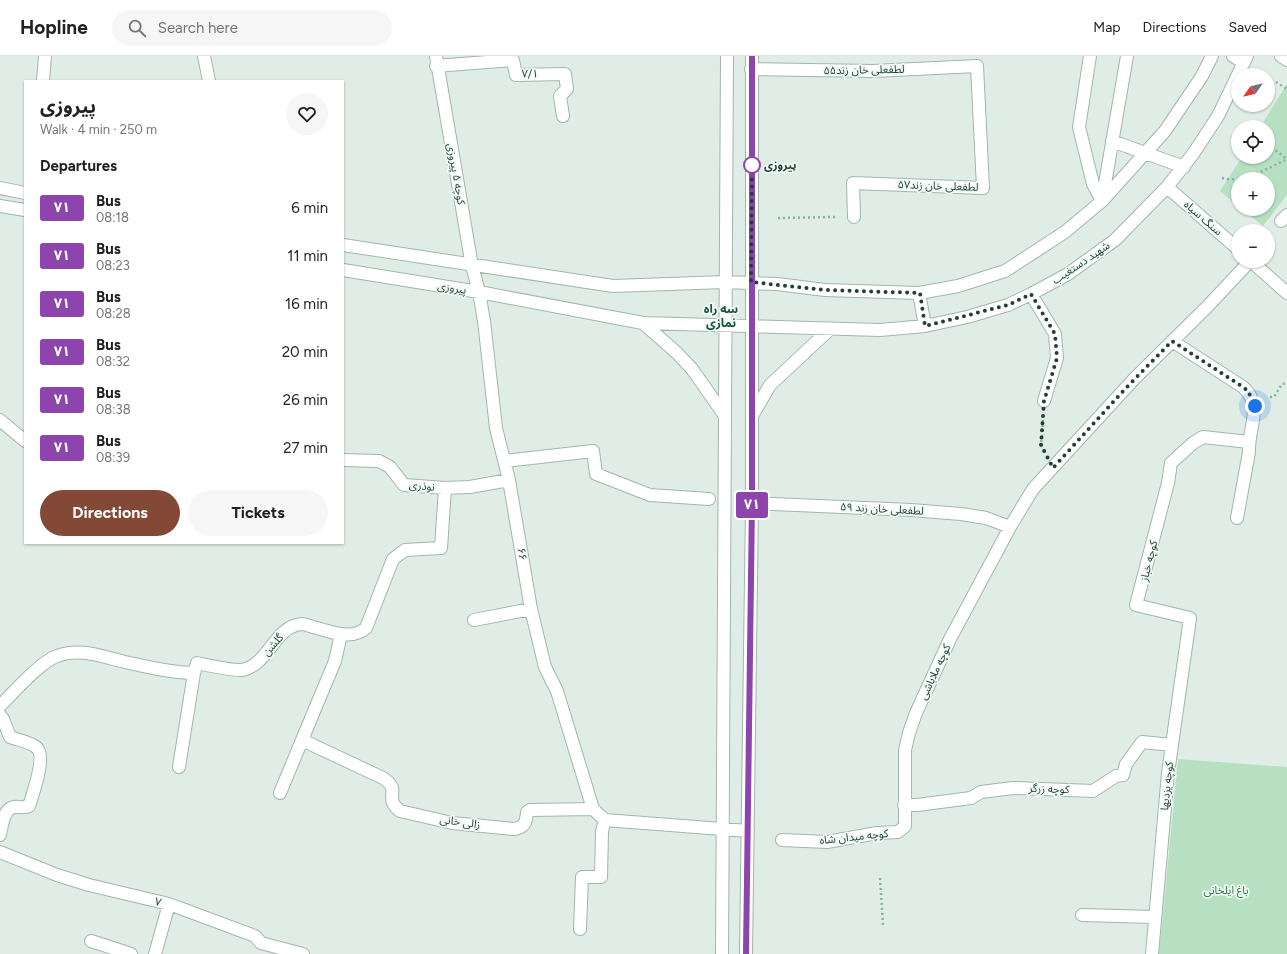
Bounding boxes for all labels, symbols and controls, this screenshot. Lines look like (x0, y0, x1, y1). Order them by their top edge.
search box (112, 10, 392, 46)
text: Hopline (20, 16, 88, 39)
icon: search (126, 17, 148, 39)
text: Search here (158, 19, 238, 37)
text: Map (1093, 19, 1121, 36)
text: Directions (1143, 19, 1206, 36)
text: Saved (1228, 19, 1267, 36)
street label: لطفعلی خان زند۵۵ (823, 63, 905, 77)
street label: ۷/۱ (521, 67, 539, 81)
north arrow (1231, 68, 1275, 112)
map controls (1231, 68, 1275, 268)
button: heart (286, 93, 328, 135)
text: پیروزی (40, 95, 96, 118)
button: locate (1231, 120, 1275, 164)
text: Walk · 4 min · 250 m (40, 122, 157, 137)
street label: کوچه ۵ پیروزی (443, 142, 468, 206)
marker: پیروزی (743, 156, 761, 174)
text: Departures (40, 157, 117, 175)
place label: پیروزی (764, 159, 797, 172)
button: + (1231, 172, 1275, 216)
street label: لطفعلی خان زند۵۷ (897, 178, 979, 194)
text: Bus (96, 192, 121, 210)
street label: سنگ سیاه (1181, 198, 1225, 238)
text: ۷۱ (54, 199, 70, 216)
text: 6 min (291, 199, 328, 217)
text: 08:18 (96, 210, 129, 225)
button: − (1231, 224, 1275, 268)
street label: شهید دستغیب (1050, 239, 1113, 287)
text: Bus (96, 240, 121, 258)
text: ۷۱ (54, 247, 70, 264)
text: 11 min (287, 247, 328, 265)
text: 08:23 (96, 258, 130, 273)
street label: پیروزی (436, 279, 467, 298)
text: Bus (96, 288, 121, 306)
text: ۷۱ (54, 295, 70, 312)
text: 16 min (285, 295, 328, 313)
district label: سه راه نمازی (704, 302, 738, 330)
text: 08:28 (96, 306, 131, 321)
text: Bus (96, 336, 121, 354)
text: ۷۱ (54, 343, 70, 360)
text: 20 min (282, 343, 328, 361)
text: 08:32 (96, 354, 130, 369)
text: Bus (96, 384, 121, 402)
text: ۷۱ (54, 391, 70, 408)
text: 26 min (283, 391, 328, 409)
your location (1245, 396, 1265, 416)
text: 08:38 (96, 402, 131, 417)
text: Bus (96, 432, 121, 450)
text: ۷۱ (54, 439, 70, 456)
text: 27 min (283, 439, 328, 457)
text: 08:39 (96, 450, 130, 465)
street label: نوذری (408, 478, 436, 494)
button: Directions (40, 490, 180, 536)
button: Tickets (188, 490, 328, 536)
line badge: ۷۱ (734, 492, 770, 518)
text: ۷۱ (744, 496, 760, 513)
street label: لطفعلی خان زند ۵۹ (840, 500, 924, 518)
street label: کوچه خباز (1137, 539, 1161, 584)
street label: ۶۶ (515, 547, 529, 561)
street label: گلشن (260, 631, 287, 659)
street label: کوچه ملاباشی (917, 642, 955, 702)
street label: کوچه یزدیها (1158, 761, 1177, 811)
street label: کوچه زرگر (1027, 782, 1070, 797)
street label: زالی خانی (439, 813, 481, 831)
street label: کوچه میدان شاه (819, 827, 890, 848)
park label: باغ ایلخانی (1204, 884, 1248, 898)
street label: ۷ (153, 895, 163, 909)

